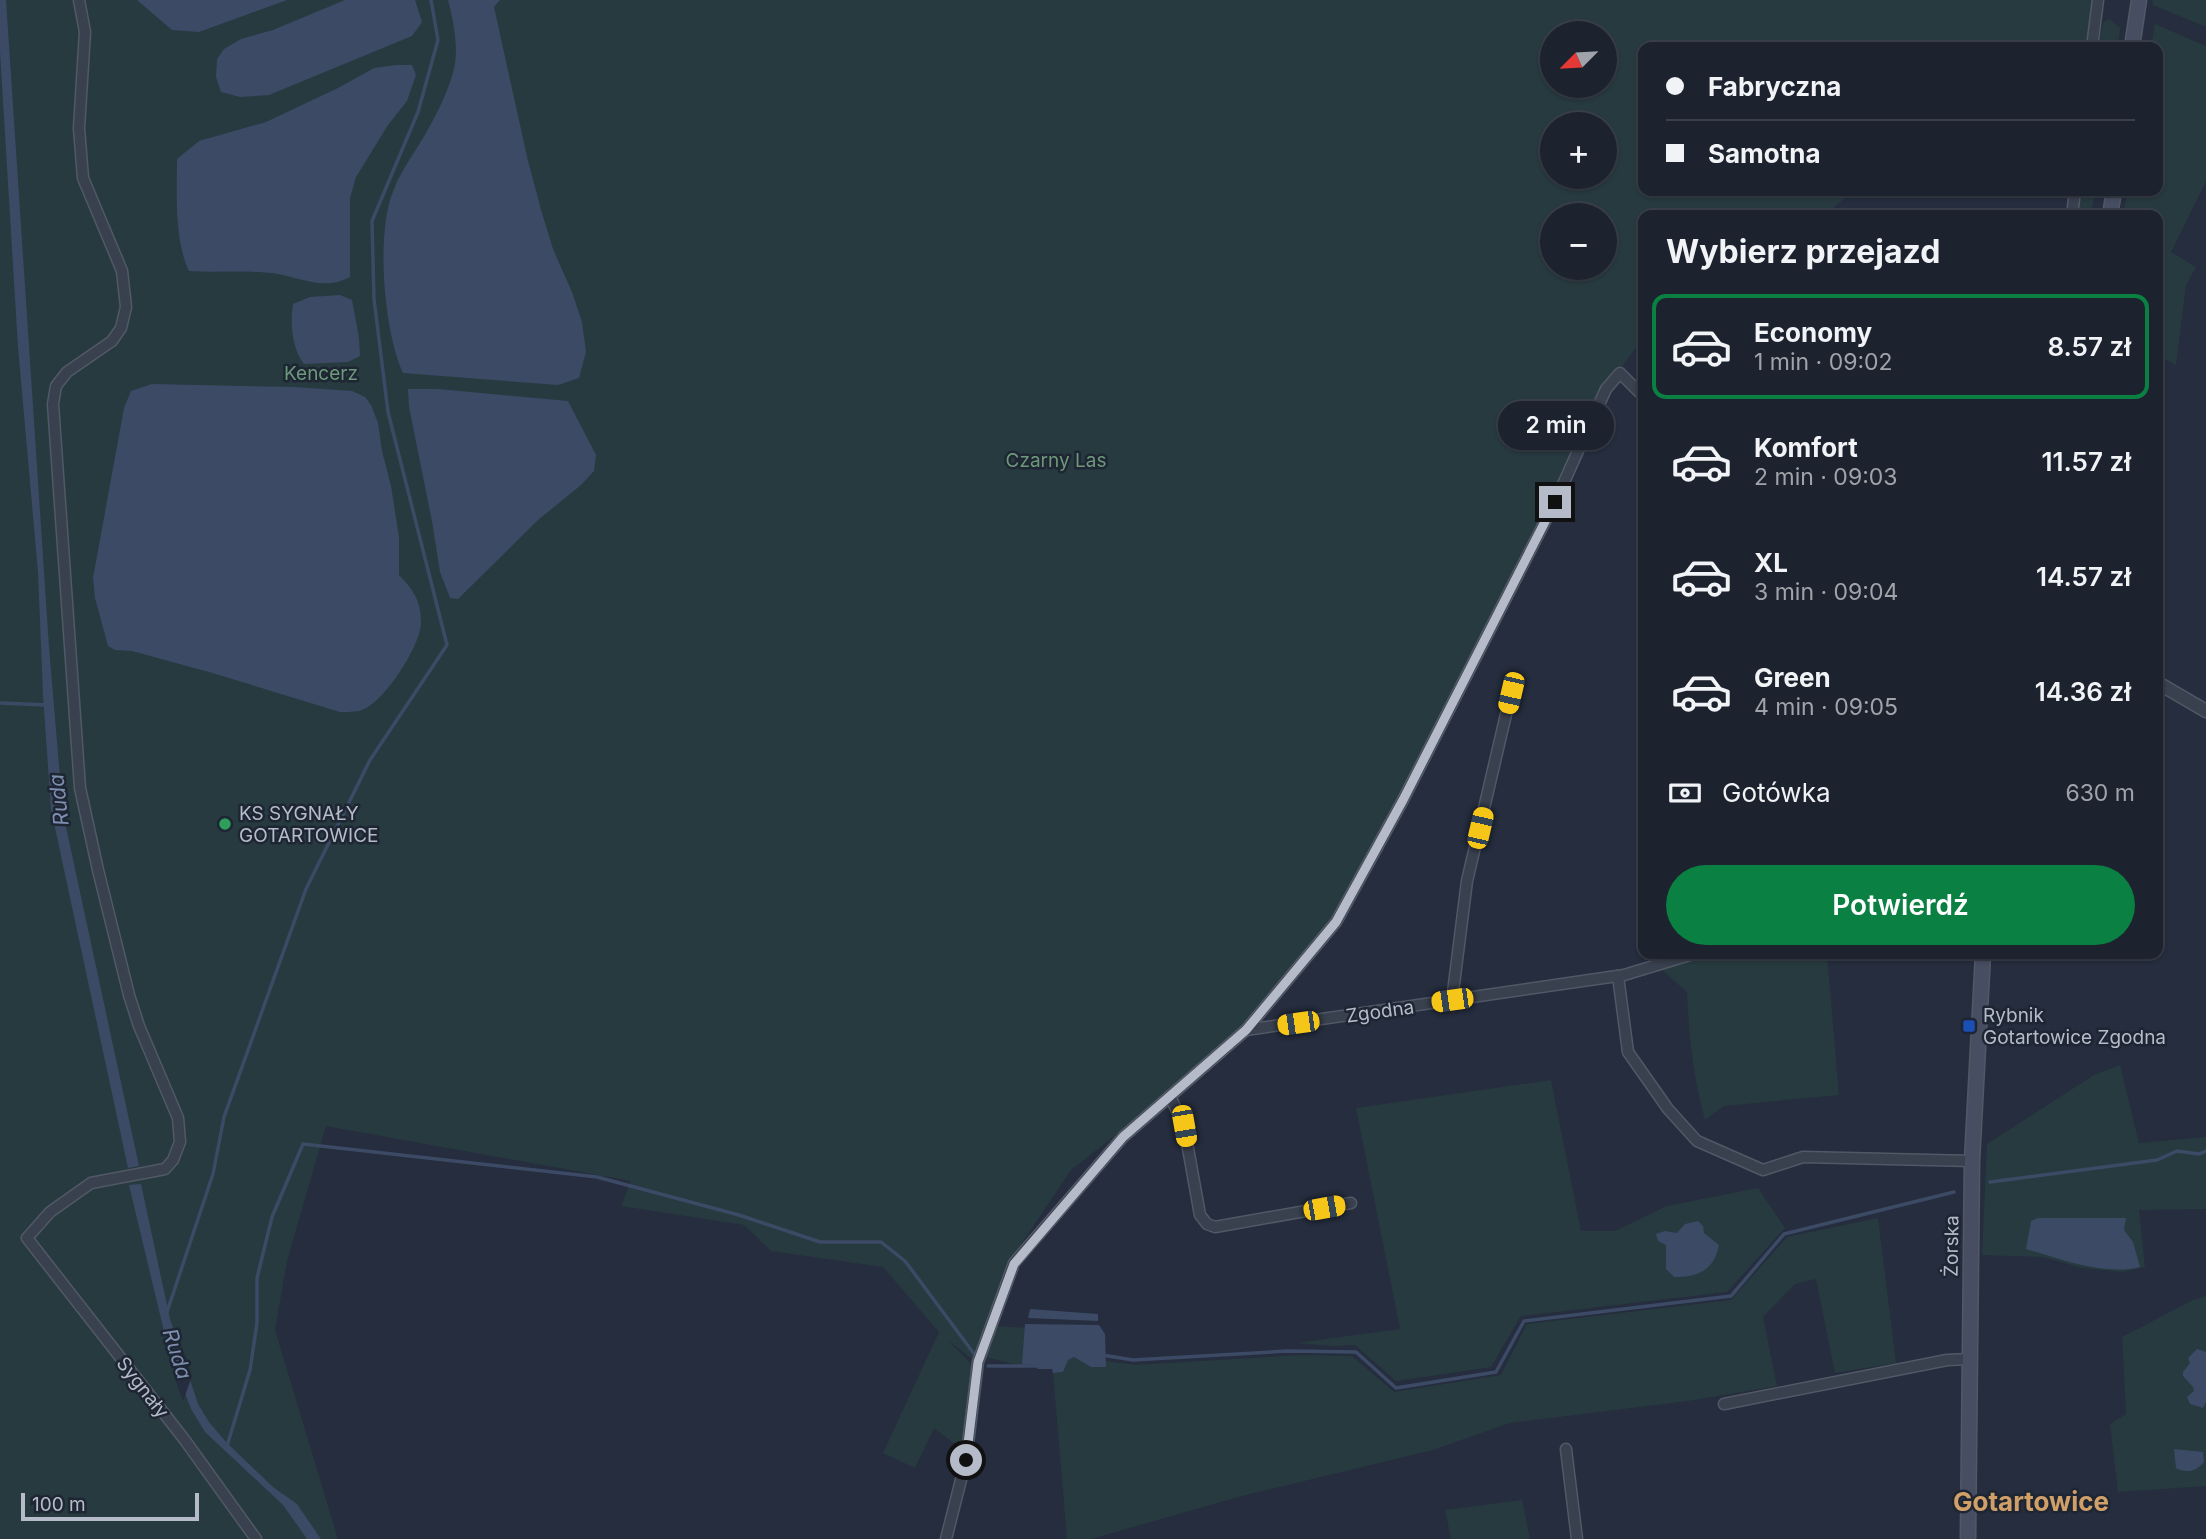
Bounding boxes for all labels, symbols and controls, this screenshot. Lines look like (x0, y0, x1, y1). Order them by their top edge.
north arrow (1540, 21, 1617, 98)
map controls (1540, 21, 1617, 280)
text: Fabryczna (1708, 71, 1841, 102)
button: + (1540, 112, 1617, 189)
text: Samotna (1708, 138, 1821, 169)
button: − (1540, 203, 1617, 280)
text: Wybierz przejazd (1666, 232, 1940, 271)
icon: car (1670, 315, 1733, 378)
text: Economy (1754, 317, 1872, 348)
text: 8.57 zł (2047, 331, 2131, 362)
text: 1 min · 09:02 (1754, 348, 1893, 376)
park label: Kencerz (284, 362, 358, 385)
callout: 2 min (1497, 400, 1613, 449)
text: 2 min (1526, 411, 1586, 439)
icon: car (1670, 430, 1733, 493)
text: Komfort (1754, 432, 1858, 463)
text: 11.57 zł (2042, 446, 2131, 477)
park label: Czarny Las (1006, 449, 1106, 472)
text: 2 min · 09:03 (1754, 463, 1897, 491)
route end (1539, 486, 1571, 518)
icon: car (1670, 545, 1733, 608)
text: XL (1754, 547, 1788, 578)
text: 14.57 zł (2036, 561, 2131, 592)
text: 3 min · 09:04 (1754, 578, 1898, 606)
icon: car (1670, 660, 1733, 723)
text: Green (1754, 662, 1831, 693)
car (1497, 670, 1526, 716)
text: 14.36 zł (2035, 676, 2131, 707)
text: 4 min · 09:05 (1754, 693, 1898, 721)
water label: Ruda (43, 773, 74, 827)
icon: cash (1666, 774, 1704, 812)
text: Gotówka (1722, 777, 1831, 808)
text: 630 m (2065, 779, 2135, 807)
place label: KS SYGNAŁY GOTARTOWICE (239, 802, 378, 847)
car (1466, 805, 1495, 851)
marker: KS SYGNAŁY GOTARTOWICE (217, 816, 233, 832)
button: Potwierdź (1666, 865, 2135, 945)
car (1430, 987, 1475, 1013)
street label: Zgodna (1345, 995, 1416, 1028)
place label: Rybnik Gotartowice Zgodna (1983, 1004, 2166, 1049)
car (1276, 1010, 1321, 1036)
marker: Rybnik Gotartowice Zgodna (1961, 1018, 1977, 1034)
car (1171, 1103, 1198, 1149)
car (1302, 1194, 1347, 1222)
street label: Żorska (1939, 1215, 1964, 1277)
water label: Ruda (158, 1325, 197, 1382)
street label: Sygnały (112, 1352, 174, 1423)
route start (950, 1444, 982, 1476)
district label: Gotartowice (1953, 1486, 2109, 1517)
scale bar (21, 1490, 200, 1522)
text: 100 m (32, 1493, 86, 1516)

